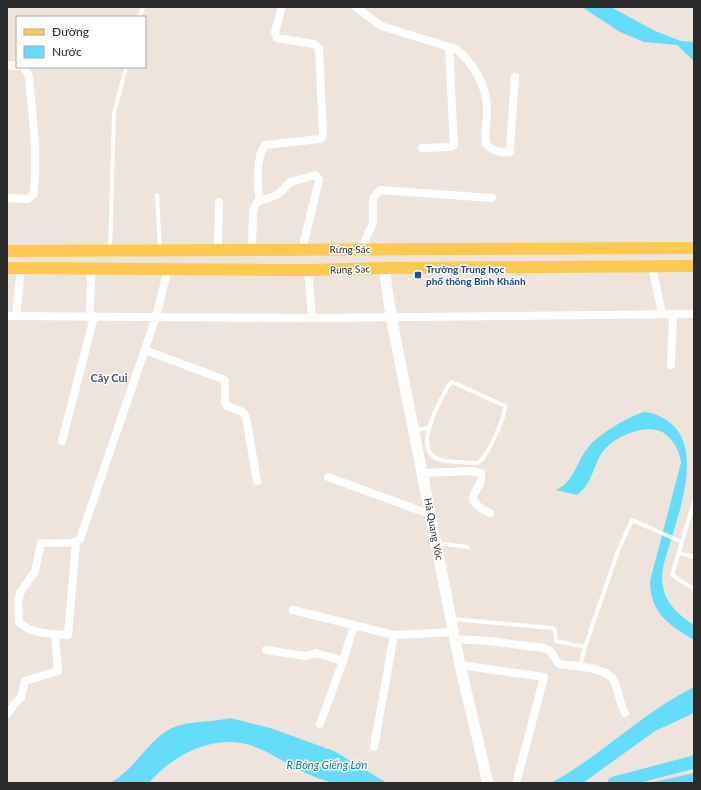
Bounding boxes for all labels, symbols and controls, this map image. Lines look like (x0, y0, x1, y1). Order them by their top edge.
legend (16, 16, 146, 68)
text: Đường (52, 24, 89, 39)
text: Nước (52, 44, 82, 59)
street label: Rừng Sác (330, 243, 371, 255)
street label: Rung Sac (330, 262, 370, 276)
place label: Trường Trung học phổ thông Bình Khánh (426, 263, 526, 287)
marker: Trường Trung học phổ thông Bình Khánh (413, 270, 423, 280)
district label: Cây Cui (90, 371, 128, 384)
street label: Hà Quang Vóc (422, 497, 446, 561)
water label: R.Bông Giếng Lớn (287, 758, 368, 771)

